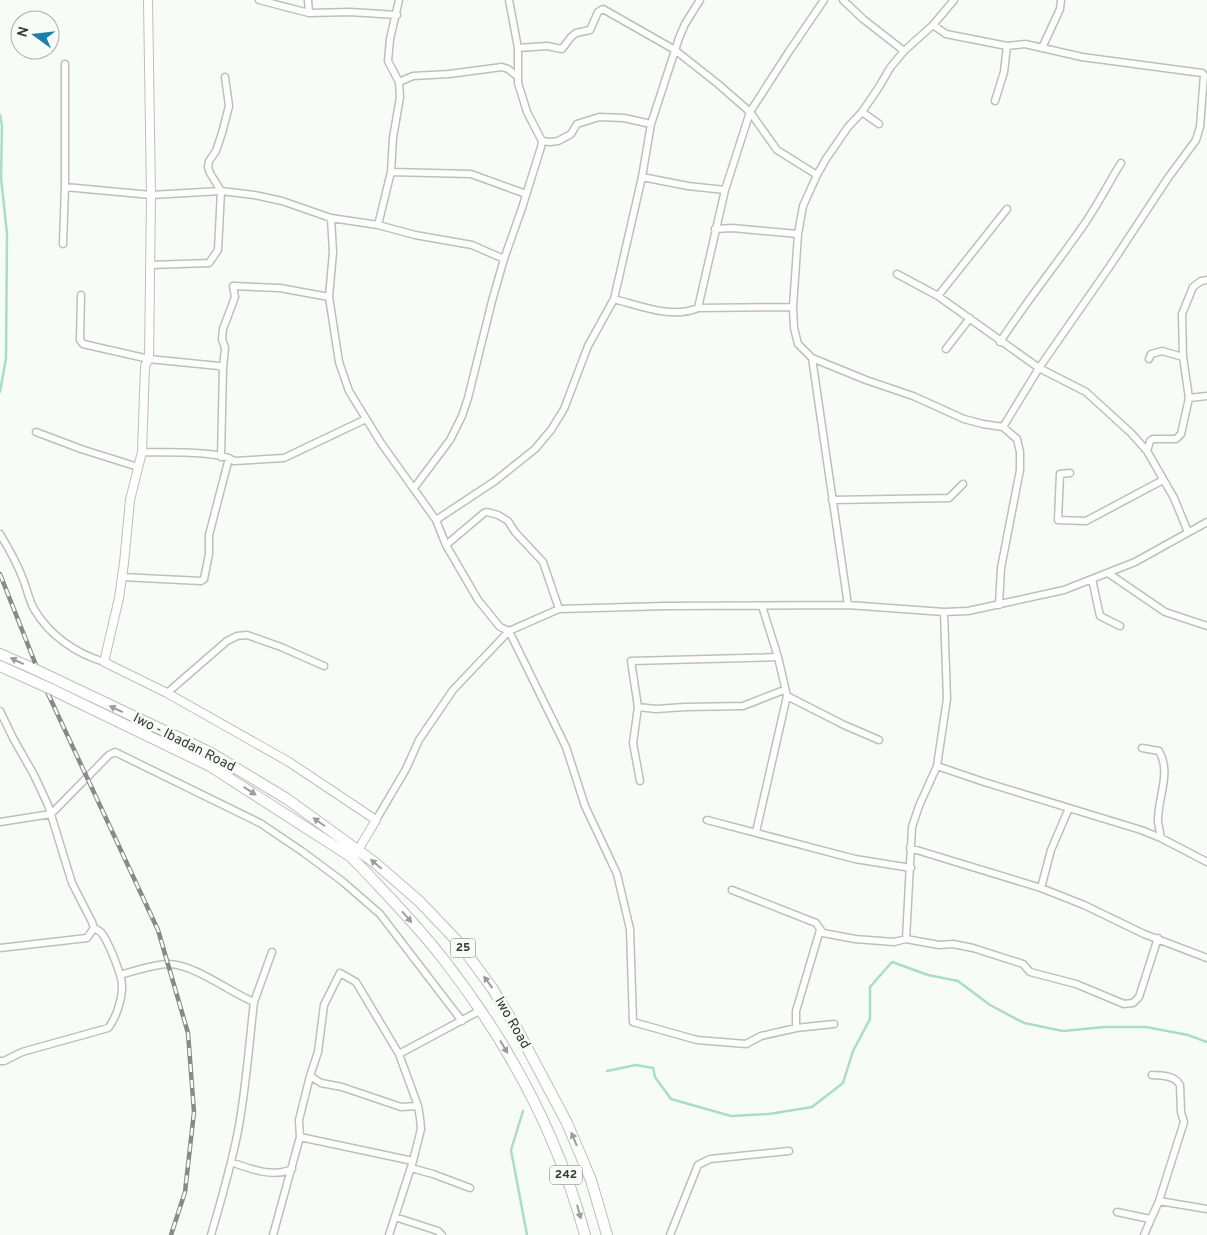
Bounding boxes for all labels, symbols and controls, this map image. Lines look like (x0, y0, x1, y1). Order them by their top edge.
north arrow (10, 10, 60, 60)
text: N (14, 25, 33, 39)
one-way arrow (10, 657, 24, 665)
one-way arrow (109, 704, 123, 712)
street label: Iwo - Ibadan Road (130, 710, 238, 776)
one-way arrow (243, 787, 256, 796)
one-way arrow (312, 817, 325, 827)
one-way arrow (370, 859, 383, 870)
one-way arrow (402, 911, 413, 924)
road number: 25 (450, 938, 476, 958)
one-way arrow (483, 975, 493, 989)
street label: Iwo Road (490, 994, 534, 1052)
one-way arrow (499, 1041, 509, 1054)
one-way arrow (569, 1132, 577, 1147)
road number: 242 (550, 1166, 582, 1184)
one-way arrow (575, 1204, 583, 1219)

